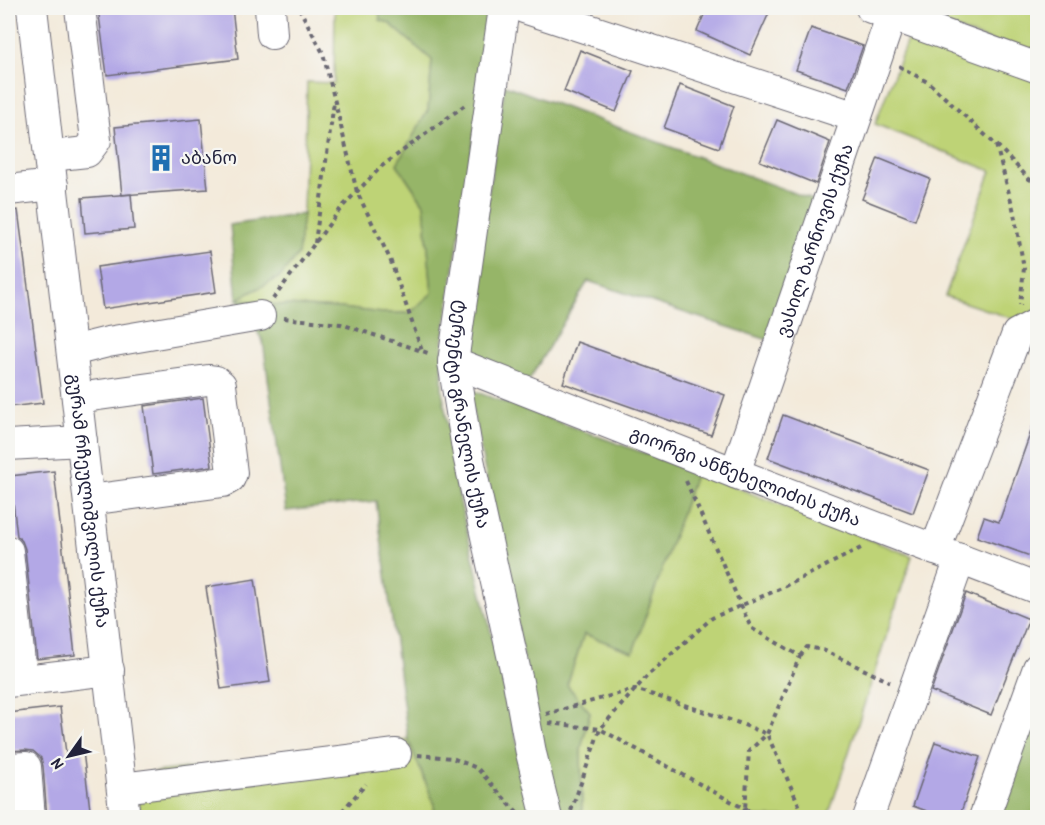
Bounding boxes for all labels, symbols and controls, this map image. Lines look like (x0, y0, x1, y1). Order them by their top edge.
street label: ვასილ ბარნოვის ქუჩა (769, 140, 859, 340)
building icon: აბანო (146, 143, 176, 173)
place label: აბანო (181, 145, 237, 170)
street label: ტერენტი გრანელის ქუჩა (441, 299, 497, 531)
street label: გურამ რჩეულიშვილის ქუჩა (62, 372, 116, 629)
street label: გიორგი ანწეხელიძის ქუჩა (626, 420, 865, 532)
north arrow (39, 726, 99, 786)
text: N (45, 754, 68, 774)

